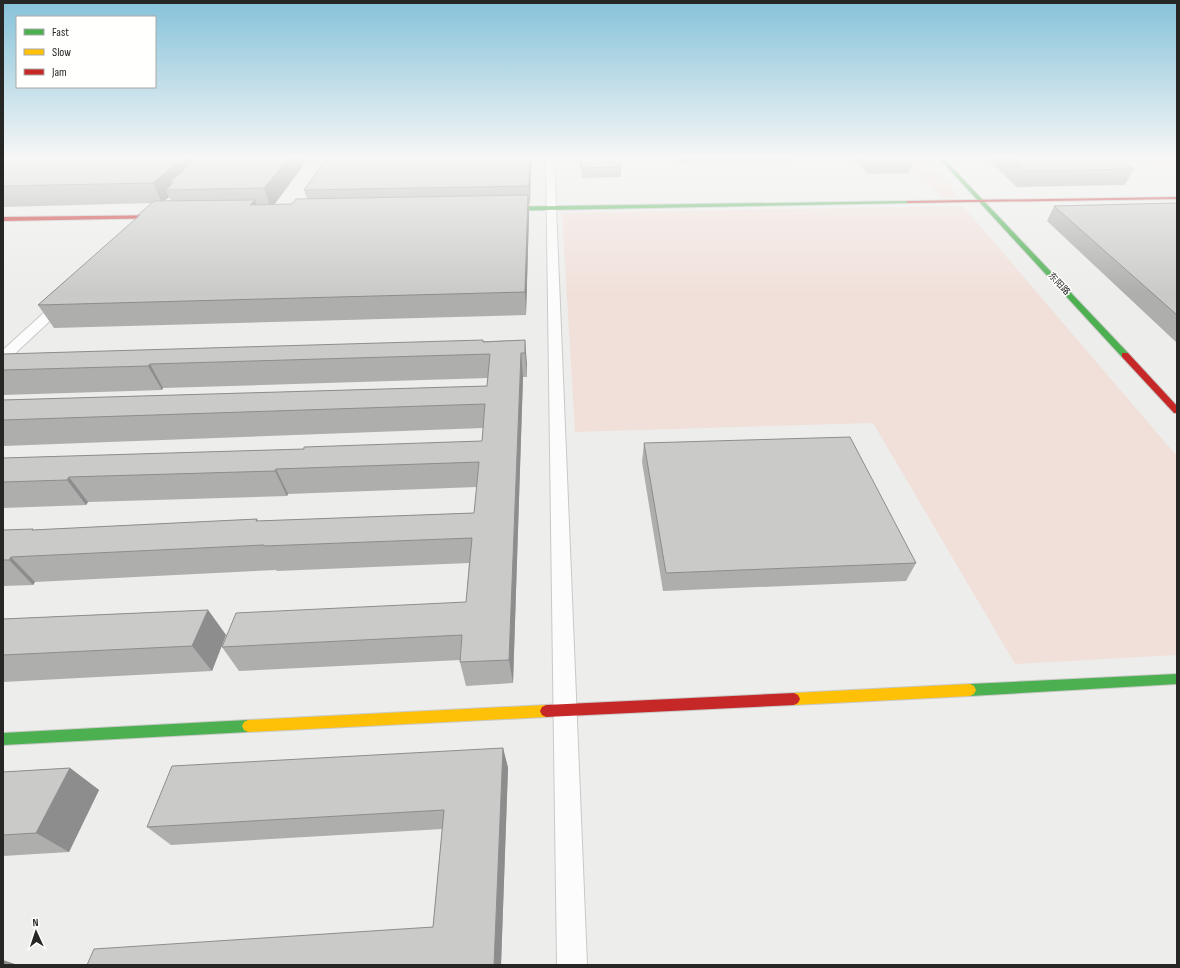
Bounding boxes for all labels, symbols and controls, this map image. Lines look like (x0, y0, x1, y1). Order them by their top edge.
legend (16, 16, 156, 88)
text: Fast (52, 25, 69, 40)
text: Slow (52, 45, 71, 60)
text: Jam (51, 65, 67, 80)
street label: 东阳路 (1046, 270, 1072, 298)
north arrow (16, 912, 56, 952)
text: N (32, 916, 39, 929)

